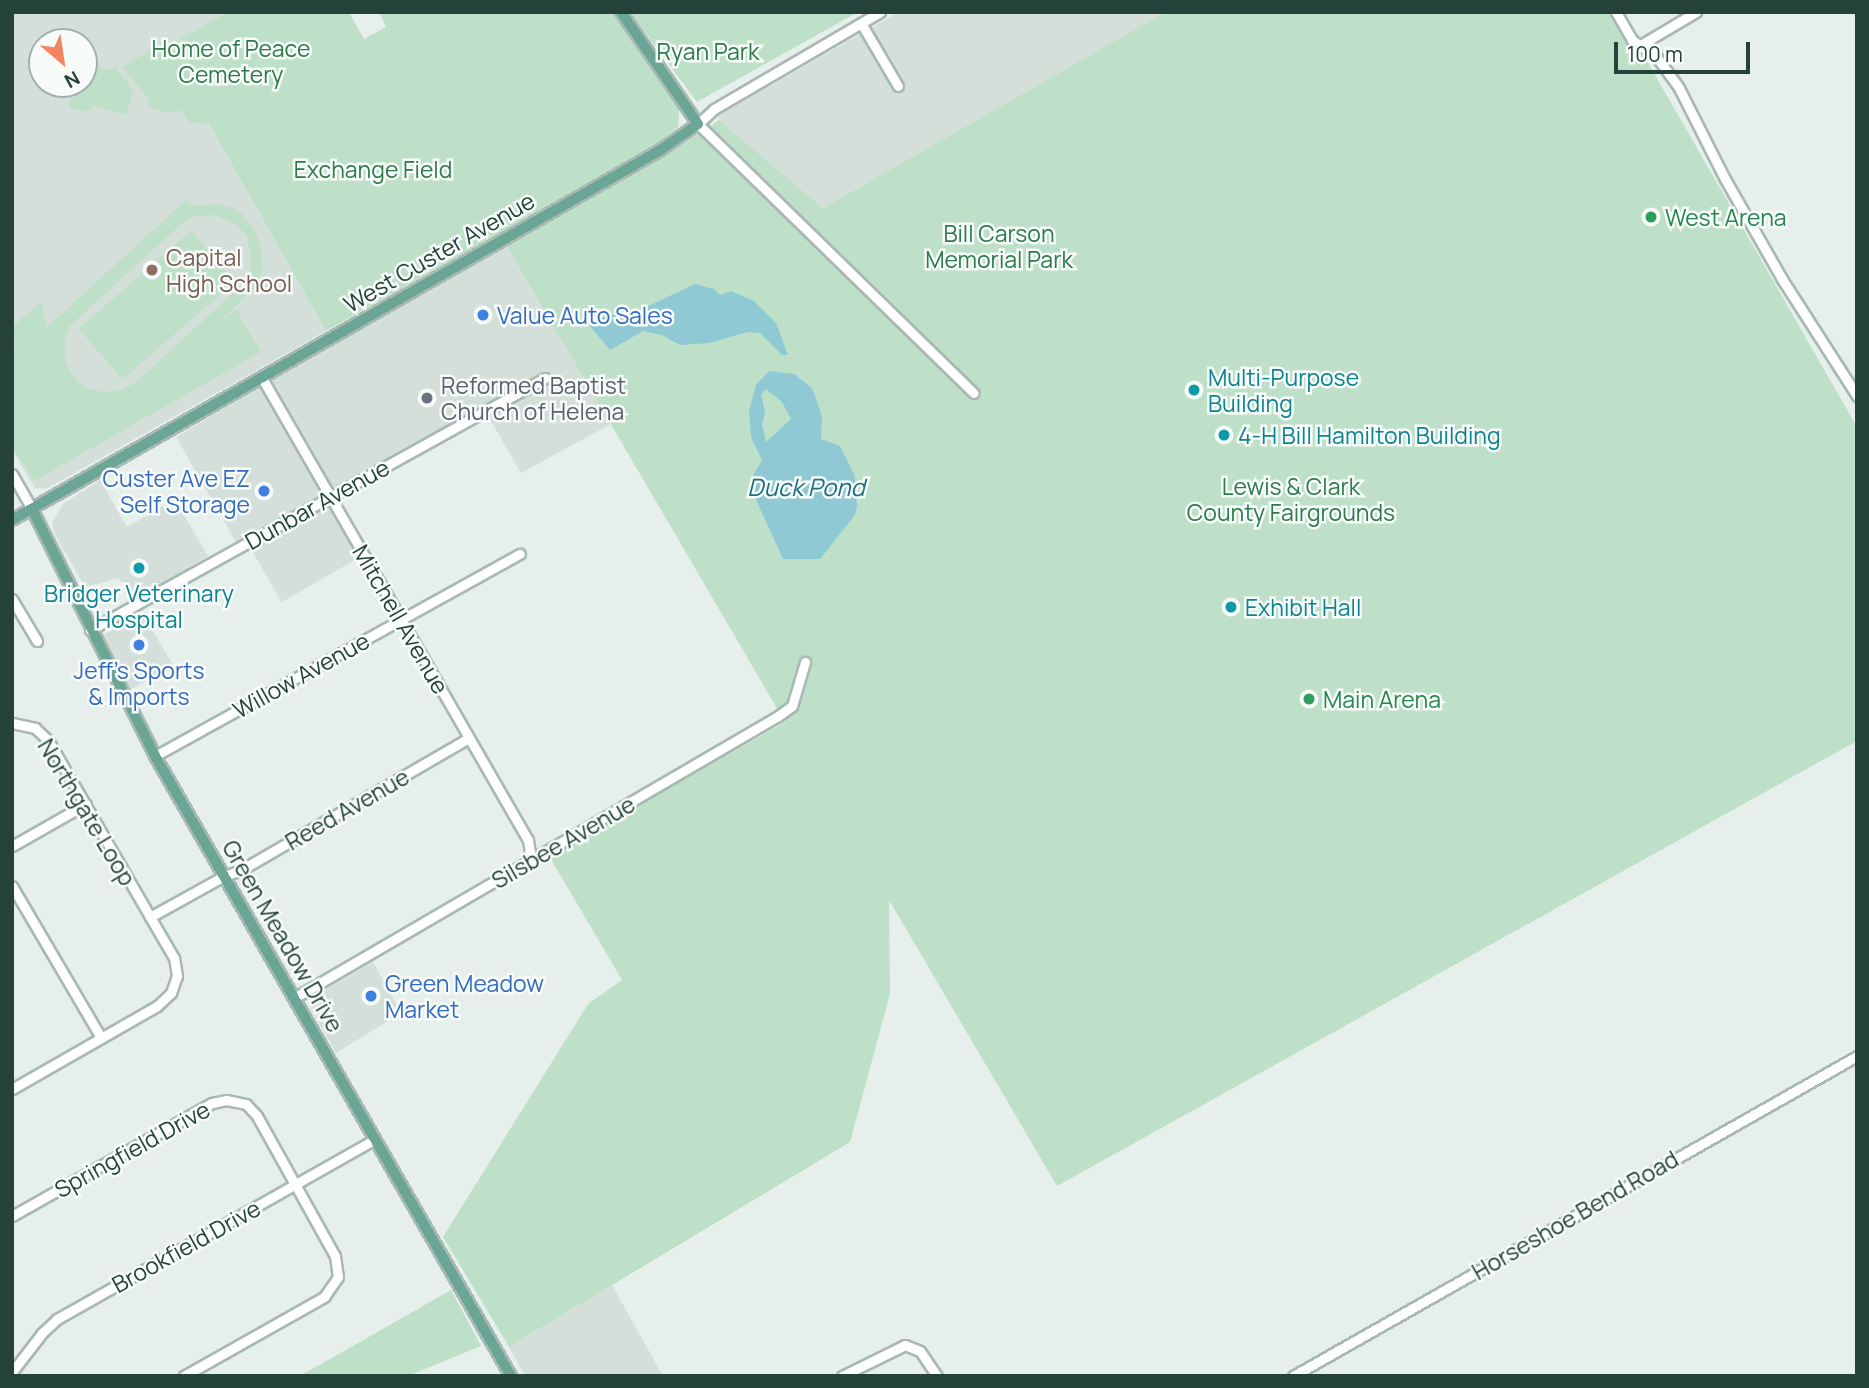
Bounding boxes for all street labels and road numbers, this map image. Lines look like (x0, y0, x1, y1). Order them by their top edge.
street label: West Custer Avenue (339, 186, 539, 318)
street label: Dunbar Avenue (240, 453, 394, 555)
street label: Mitchell Avenue (347, 540, 455, 698)
street label: Willow Avenue (228, 626, 374, 724)
street label: Northgate Loop (32, 734, 142, 890)
street label: Reed Avenue (280, 762, 414, 856)
street label: Silsbee Avenue (486, 790, 640, 894)
street label: Green Meadow Drive (217, 835, 349, 1037)
street label: Springfield Drive (49, 1095, 215, 1203)
street label: Horseshoe Bend Road (1467, 1145, 1683, 1285)
street label: Brookfield Drive (107, 1194, 265, 1298)

